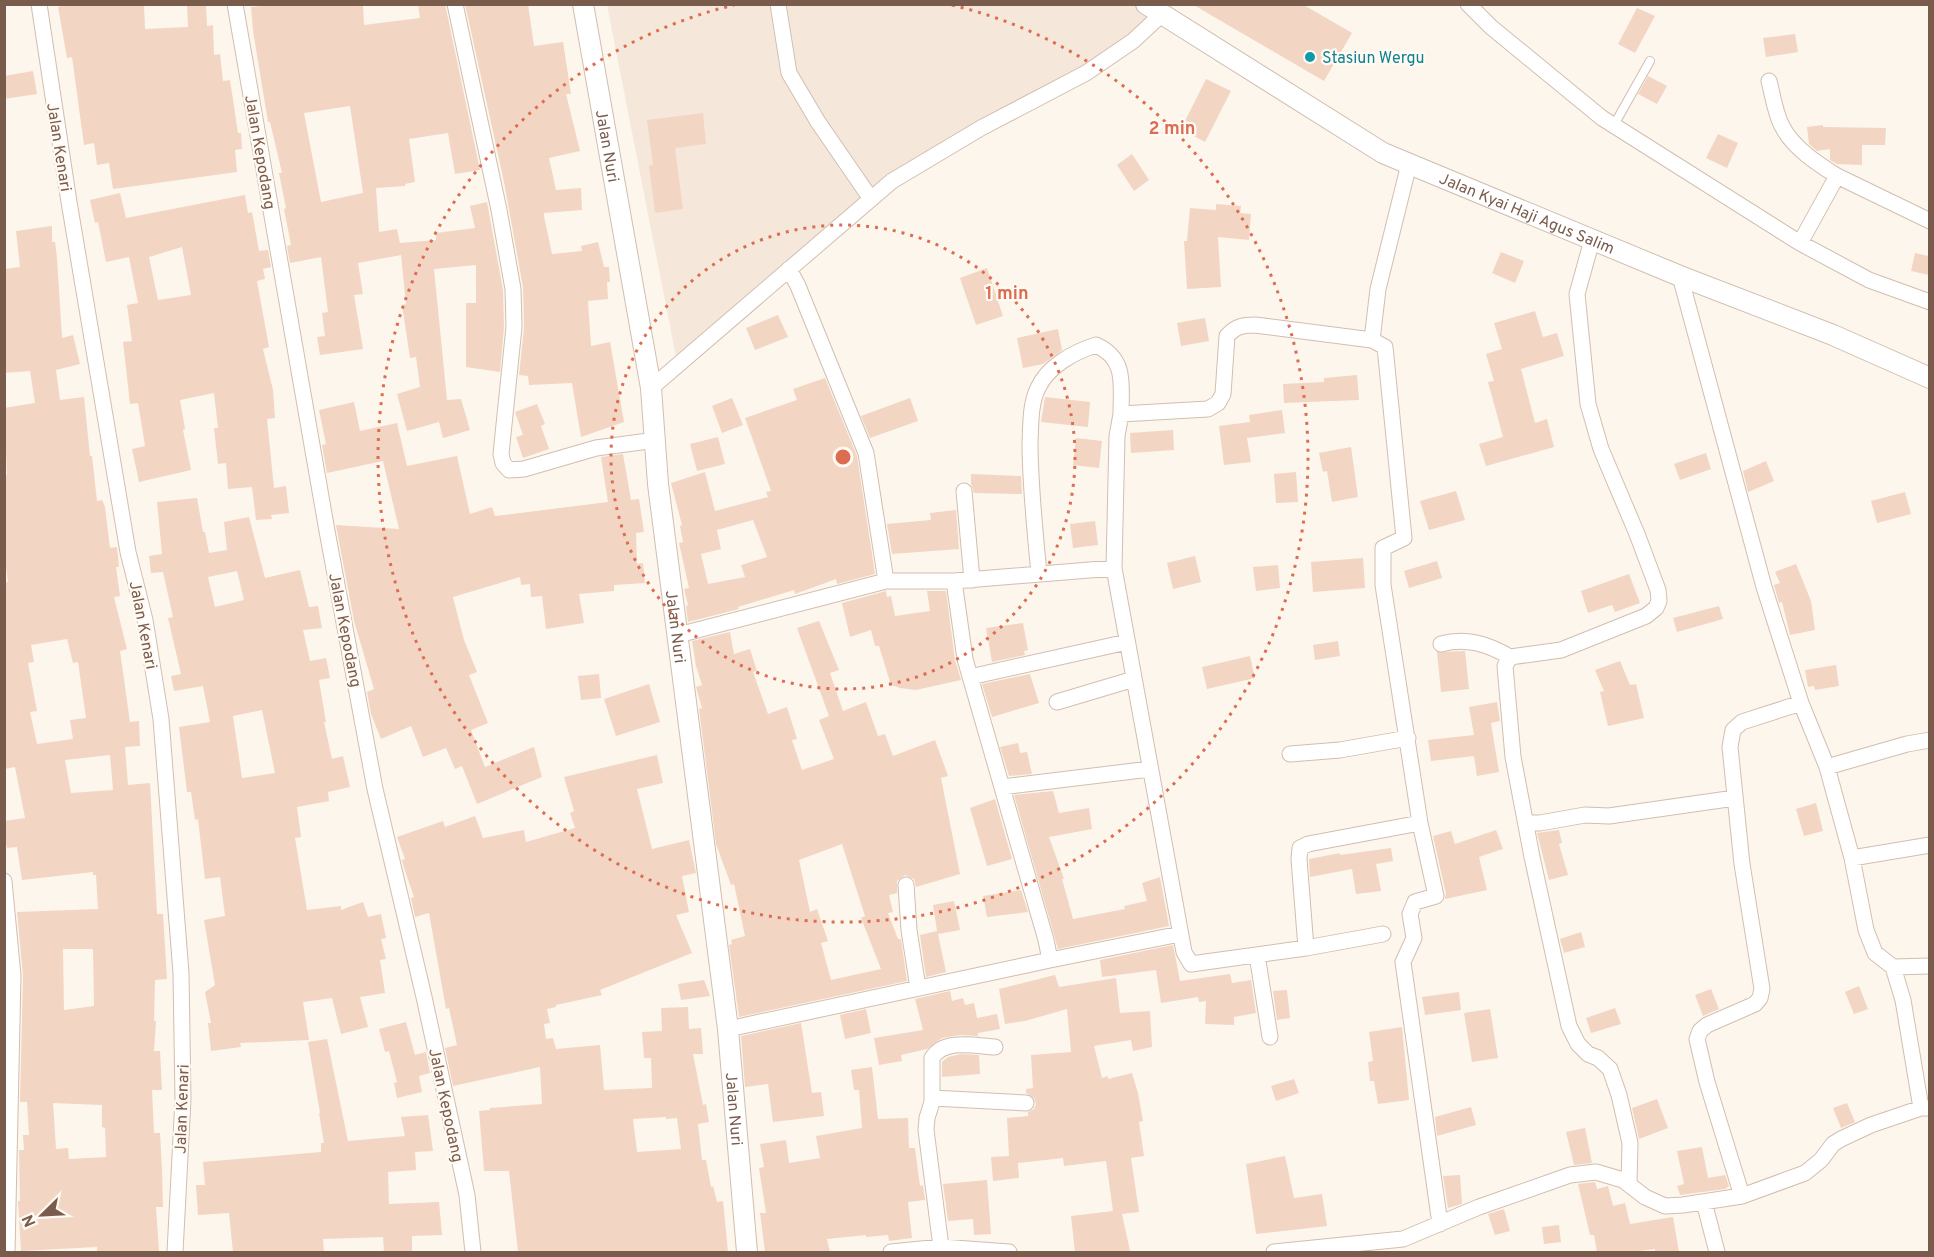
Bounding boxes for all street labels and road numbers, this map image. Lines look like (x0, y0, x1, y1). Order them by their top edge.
street label: Jalan Kepodang (239, 93, 279, 211)
street label: Jalan Kenari (41, 102, 75, 193)
street label: Jalan Nuri (590, 108, 622, 184)
street label: Jalan Kyai Haji Agus Salim (1436, 169, 1617, 260)
street label: Jalan Kepodang (323, 572, 365, 689)
street label: Jalan Kenari (124, 579, 160, 671)
street label: Jalan Nuri (660, 589, 689, 665)
street label: Jalan Kepodang (423, 1047, 467, 1164)
street label: Jalan Kenari (171, 1064, 195, 1154)
street label: Jalan Nuri (720, 1072, 746, 1147)

